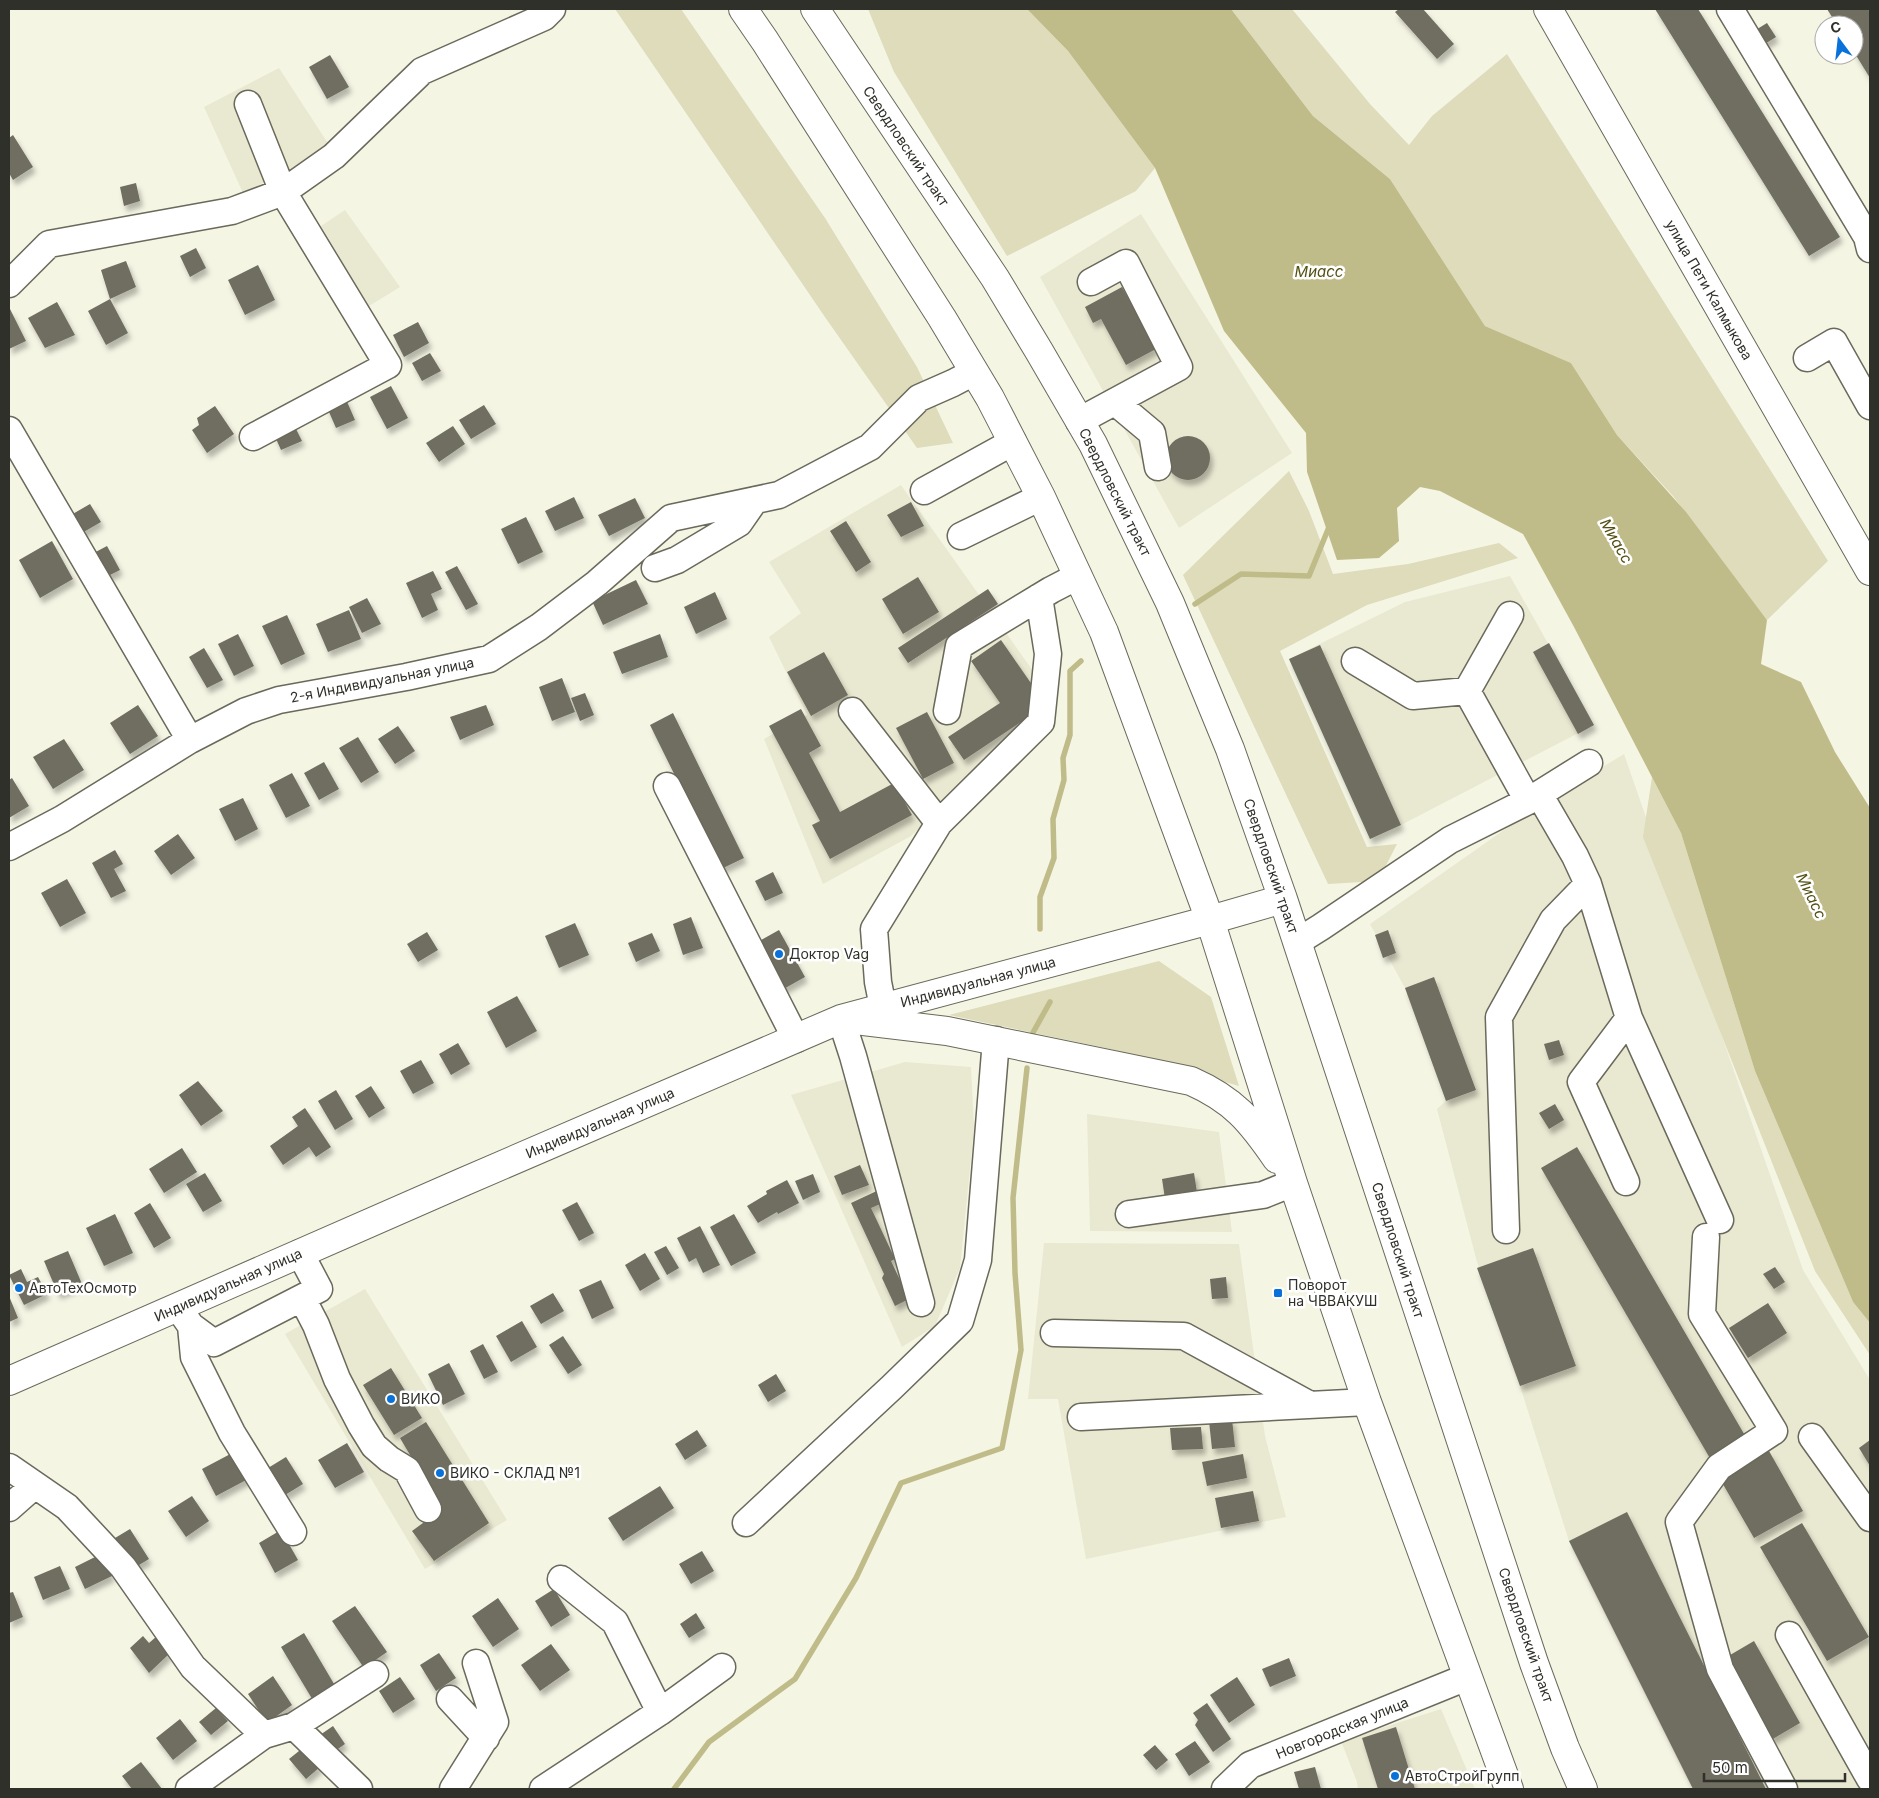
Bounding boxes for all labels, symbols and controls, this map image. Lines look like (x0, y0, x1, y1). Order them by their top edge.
north arrow (1814, 15, 1864, 65)
text: С (1828, 17, 1843, 37)
street label: Свердловский тракт (860, 82, 953, 210)
street label: улица Пети Калмыкова (1662, 217, 1757, 363)
water label: Миасс (1295, 262, 1344, 281)
street label: Свердловский тракт (1076, 425, 1155, 559)
water label: Миасс (1596, 515, 1637, 567)
street label: 2-я Индивидуальная улица (289, 653, 475, 706)
street label: Свердловский тракт (1240, 796, 1303, 936)
water label: Миасс (1792, 870, 1831, 922)
place label: Доктор Vag (789, 945, 869, 962)
marker: Доктор Vag (773, 948, 785, 960)
street label: Индивидуальная улица (898, 953, 1057, 1010)
street label: Индивидуальная улица (523, 1083, 677, 1162)
street label: Свердловский тракт (1369, 1180, 1429, 1320)
street label: Индивидуальная улица (151, 1244, 304, 1325)
place label: Поворот на ЧВВАКУШ (1288, 1276, 1377, 1309)
place label: АвтоТехОсмотр (29, 1279, 137, 1296)
marker: АвтоТехОсмотр (13, 1282, 25, 1294)
marker: Поворот на ЧВВАКУШ (1272, 1287, 1284, 1299)
place label: ВИКО (401, 1390, 440, 1407)
marker: ВИКО (385, 1393, 397, 1405)
place label: ВИКО - СКЛАД №1 (450, 1464, 580, 1481)
marker: ВИКО - СКЛАД №1 (434, 1467, 446, 1479)
street label: Свердловский тракт (1495, 1565, 1558, 1705)
street label: Новгородская улица (1273, 1693, 1411, 1762)
scale bar (1704, 1750, 1845, 1782)
text: 50 m (1712, 1758, 1748, 1777)
place label: АвтоСтройГрупп (1405, 1767, 1519, 1784)
marker: АвтоСтройГрупп (1389, 1770, 1401, 1782)

